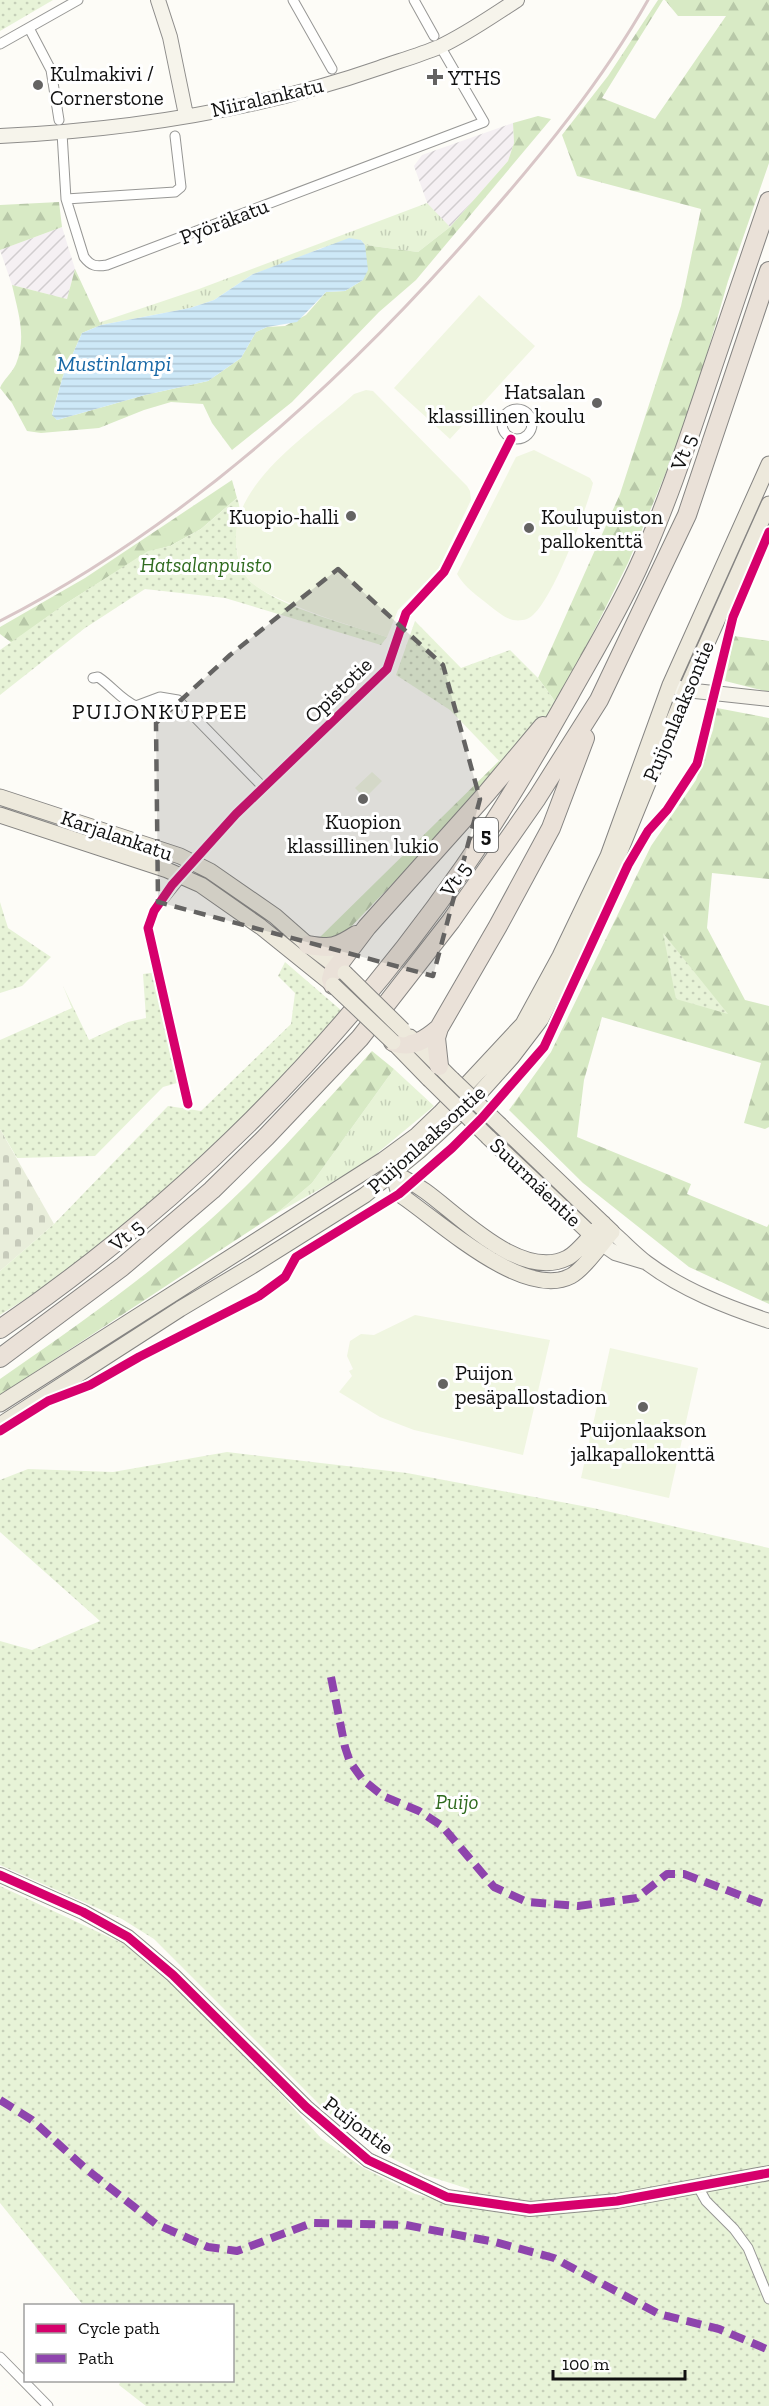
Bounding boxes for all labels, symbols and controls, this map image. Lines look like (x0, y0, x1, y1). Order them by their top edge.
place label: Kulmakivi / Cornerstone (50, 61, 164, 110)
place label: YTHS (447, 65, 501, 90)
marker: YTHS (426, 68, 444, 86)
street label: Niiralankatu (209, 72, 326, 122)
marker: Kulmakivi / Cornerstone (31, 78, 45, 92)
street label: Pyöräkatu (176, 193, 272, 249)
water label: Mustinlampi (57, 350, 171, 377)
place label: Hatsalan klassillinen koulu (428, 379, 585, 428)
marker: Hatsalan klassillinen koulu (590, 396, 604, 410)
street label: Vt 5 (664, 430, 701, 475)
place label: Kuopio-halli (229, 504, 339, 529)
place label: Koulupuiston pallokenttä (541, 504, 663, 553)
marker: Kuopio-halli (344, 509, 358, 523)
marker: Koulupuiston pallokenttä (522, 521, 536, 535)
park label: Hatsalanpuisto (140, 552, 272, 577)
street label: Puijonlaaksontie (637, 637, 720, 785)
street label: Opistotie (299, 652, 377, 728)
district label: PUIJONKUPPEE (72, 698, 248, 725)
marker: Kuopion klassillinen lukio (356, 792, 370, 806)
street label: Karjalankatu (58, 804, 176, 867)
place label: Kuopion klassillinen lukio (287, 809, 439, 858)
road number: 5 (474, 818, 498, 852)
street label: Vt 5 (434, 857, 476, 902)
street label: Puijonlaaksontie (362, 1079, 491, 1199)
street label: Suurmäentie (485, 1132, 587, 1232)
street label: Vt 5 (103, 1214, 148, 1257)
place label: Puijon pesäpallostadion (455, 1360, 607, 1409)
marker: Puijon pesäpallostadion (436, 1377, 450, 1391)
marker: Puijonlaakson jalkapallokenttä (636, 1400, 650, 1414)
place label: Puijonlaakson jalkapallokenttä (570, 1417, 715, 1467)
park label: Puijo (435, 1789, 479, 1814)
street label: Puijontie (318, 2091, 399, 2160)
legend (24, 2304, 234, 2382)
text: Cycle path (78, 2317, 160, 2339)
scale bar (553, 2343, 685, 2381)
text: Path (78, 2347, 114, 2369)
text: 100 m (562, 2353, 610, 2375)

